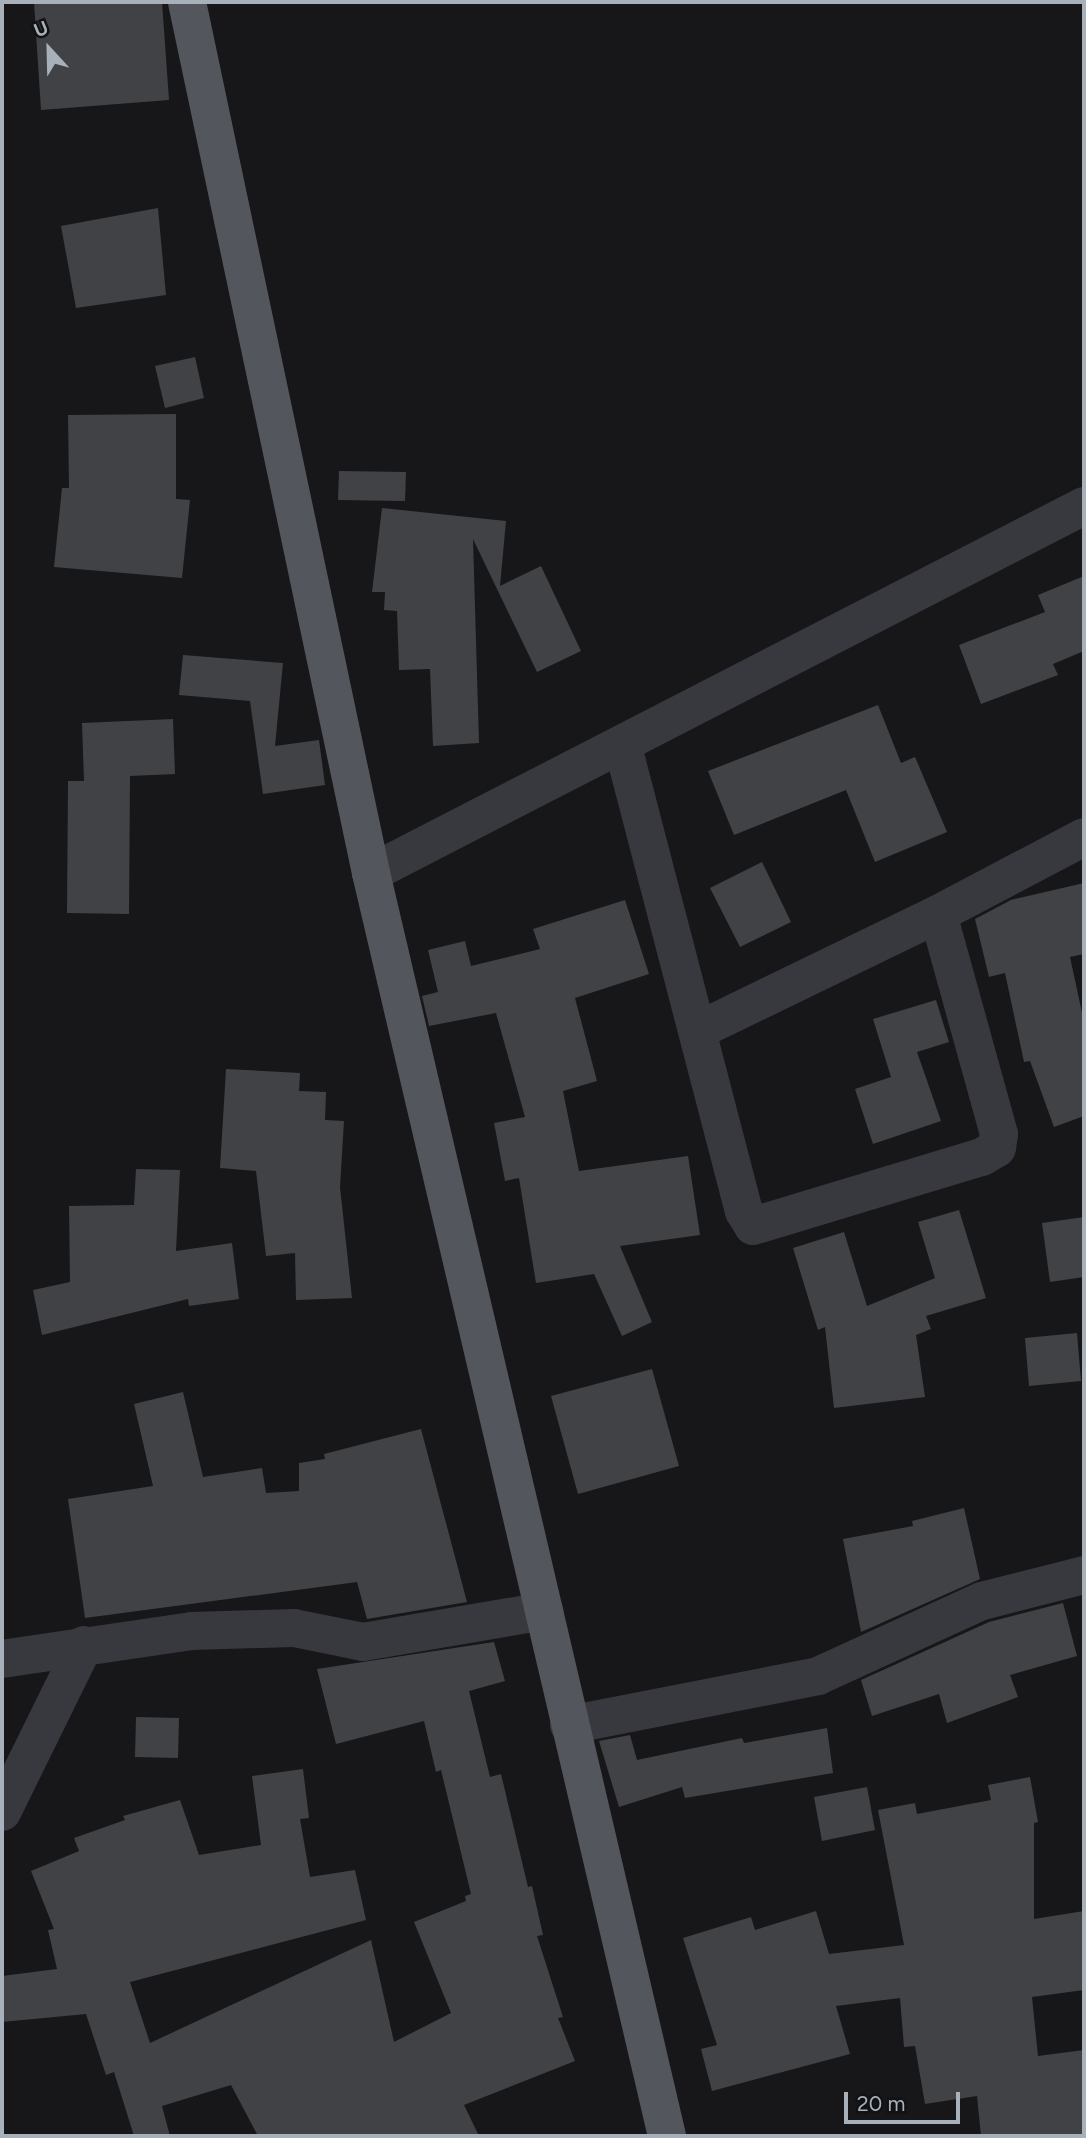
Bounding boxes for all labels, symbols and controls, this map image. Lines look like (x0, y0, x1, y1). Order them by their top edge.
north arrow (14, 14, 84, 84)
text: U (30, 16, 51, 42)
scale bar (848, 2078, 964, 2122)
text: 20 m (857, 2091, 905, 2116)

